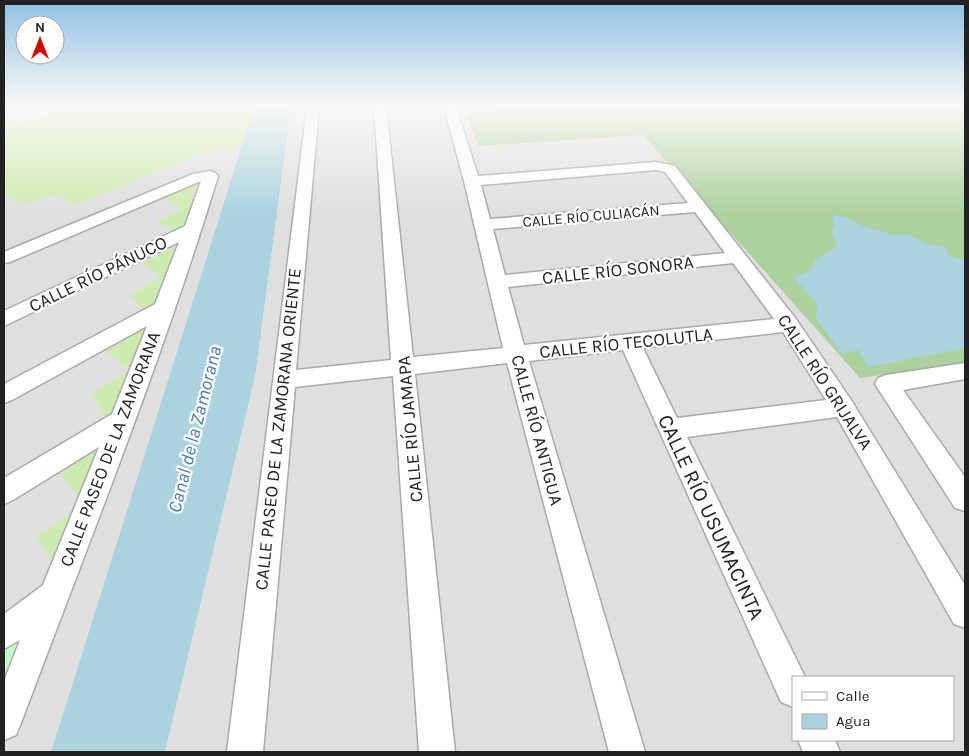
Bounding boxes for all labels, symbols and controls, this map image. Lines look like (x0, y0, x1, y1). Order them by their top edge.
north arrow (15, 15, 65, 65)
text: N (35, 19, 45, 36)
street label: CALLE RÍO CULIACÁN (522, 201, 660, 231)
street label: CALLE RÍO PÁNUCO (25, 230, 171, 317)
street label: CALLE RÍO SONORA (541, 250, 695, 289)
street label: CALLE PASEO DE LA ZAMORANA ORIENTE (250, 267, 306, 591)
street label: CALLE RÍO GRIJALVA (773, 309, 878, 454)
street label: CALLE RÍO TECOLUTLA (538, 322, 714, 363)
street label: CALLE PASEO DE LA ZAMORANA (55, 328, 165, 570)
water label: Canal de la Zamorana (164, 343, 226, 515)
street label: CALLE RÍO ANTIGUA (506, 352, 569, 508)
street label: CALLE RÍO JAMAPA (392, 355, 427, 503)
street label: CALLE RÍO USUMACINTA (653, 411, 769, 623)
legend (792, 676, 954, 741)
text: Calle (836, 687, 870, 705)
text: Agua (836, 712, 870, 730)

